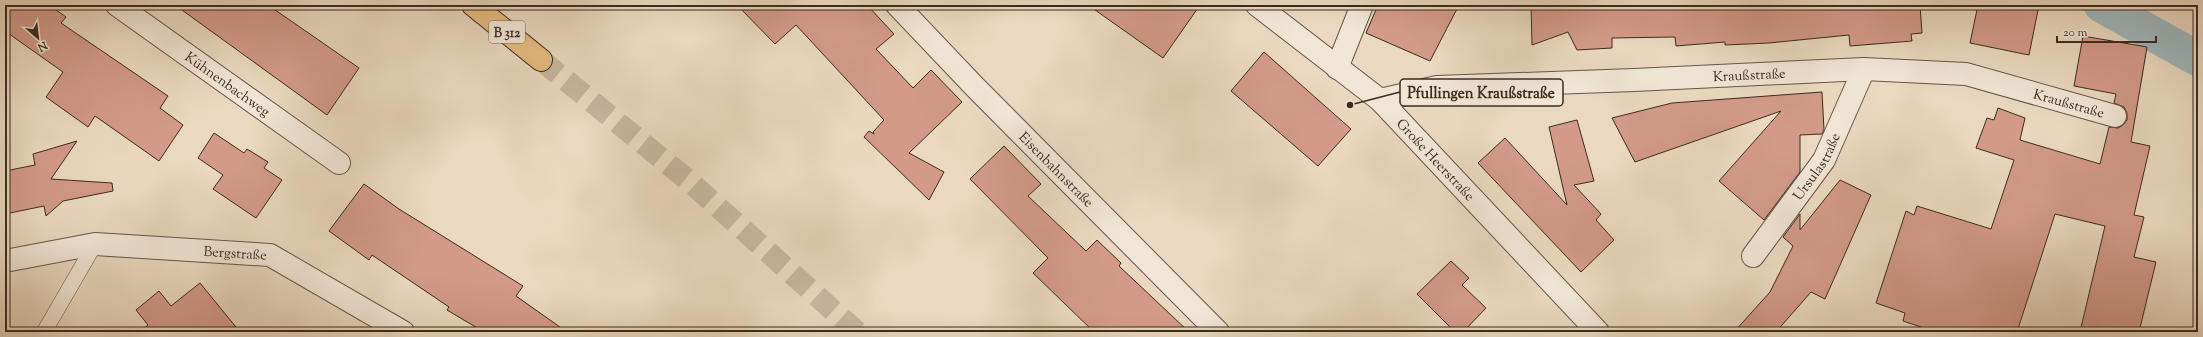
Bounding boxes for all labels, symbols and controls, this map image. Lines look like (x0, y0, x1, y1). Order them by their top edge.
north arrow (18, 18, 58, 58)
scale bar (2057, 18, 2156, 44)
road number: B 312 (489, 21, 525, 43)
text: 20 m (2063, 24, 2088, 42)
text: N (34, 36, 51, 55)
street label: Kühnenbachweg (180, 48, 274, 123)
street label: Kraußstraße (1713, 65, 1786, 88)
callout: Pfullingen Kraußstraße (1400, 79, 1563, 106)
text: Pfullingen Kraußstraße (1407, 84, 1555, 105)
street label: Kraußstraße (2031, 85, 2106, 124)
street label: Große Heerstraße (1391, 115, 1478, 207)
street label: Eisenbahnstraße (1013, 128, 1097, 213)
street label: Ursulastraße (1789, 130, 1847, 205)
street label: Bergstraße (203, 243, 267, 267)

